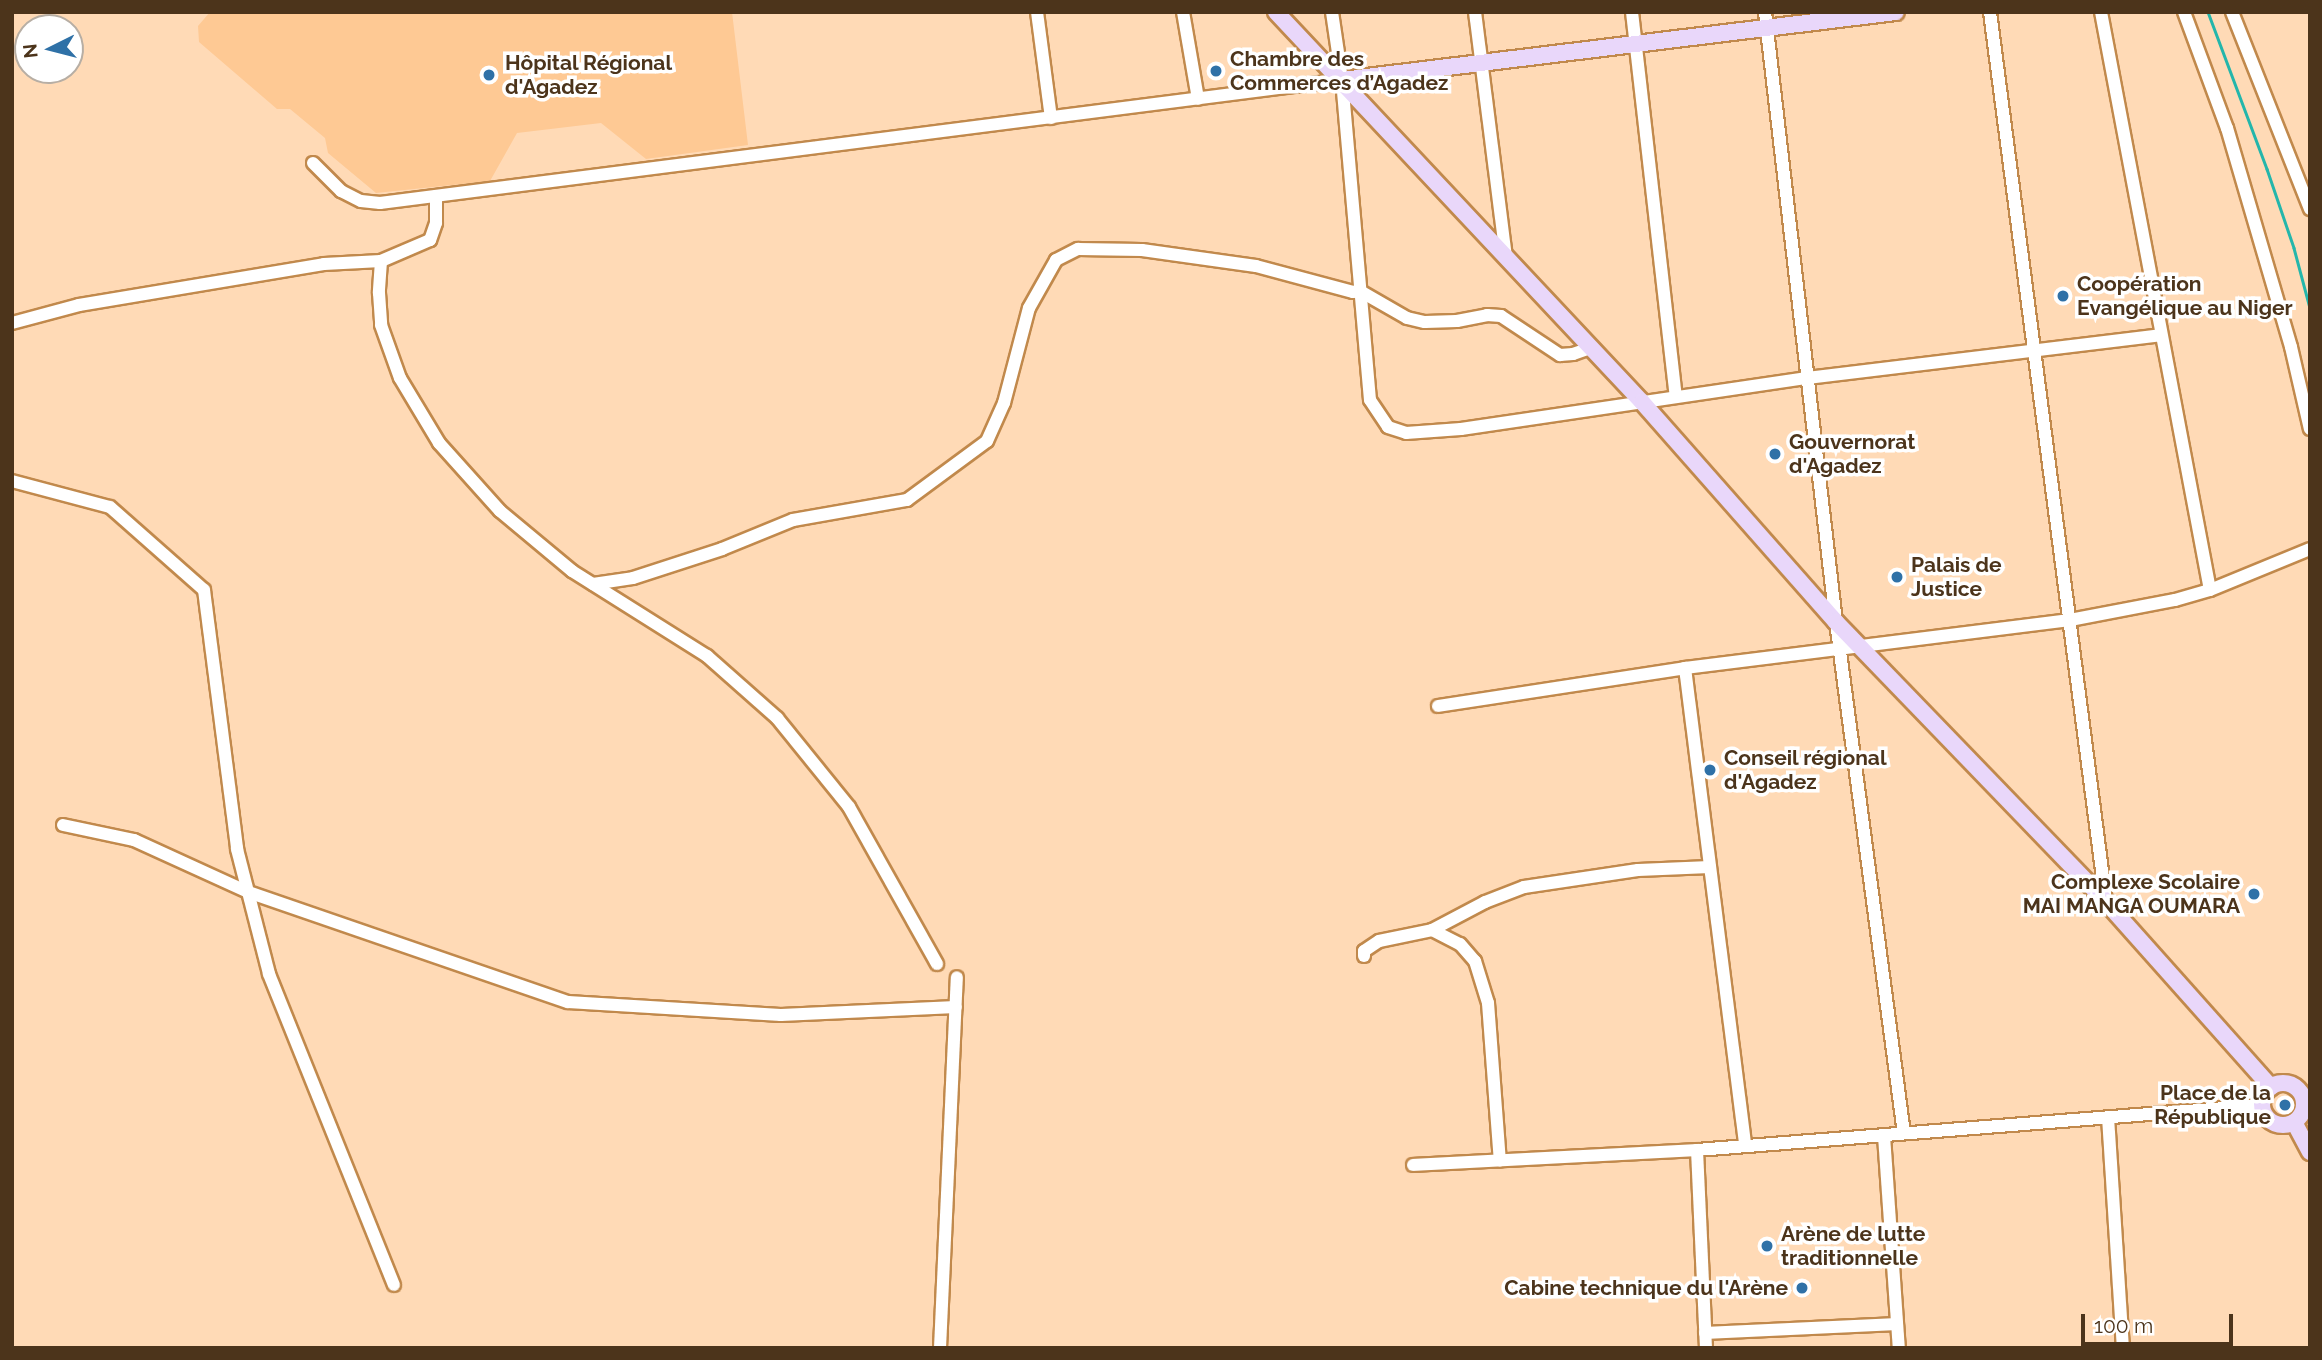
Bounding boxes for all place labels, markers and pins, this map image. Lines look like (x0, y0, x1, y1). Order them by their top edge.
place label: Chambre des Commerces d’Agadez (1230, 46, 1448, 96)
place label: Hôpital Régional d'Agadez (505, 50, 673, 100)
marker: Chambre des Commerces d’Agadez (1208, 63, 1224, 79)
marker: Hôpital Régional d'Agadez (479, 65, 499, 85)
place label: Coopération Evangélique au Niger (2077, 271, 2293, 321)
marker: Coopération Evangélique au Niger (2055, 288, 2071, 304)
place label: Gouvernorat d'Agadez (1789, 429, 1915, 479)
marker: Gouvernorat d'Agadez (1767, 446, 1783, 462)
place label: Palais de Justice (1911, 552, 2002, 602)
marker: Palais de Justice (1889, 569, 1905, 585)
place label: Conseil régional d'Agadez (1724, 745, 1887, 795)
marker: Conseil régional d'Agadez (1702, 762, 1718, 778)
place label: Complexe Scolaire MAI MANGA OUMARA (2022, 869, 2240, 919)
marker: Complexe Scolaire MAI MANGA OUMARA (2246, 886, 2262, 902)
place label: Place de la République (2154, 1080, 2271, 1130)
marker: Place de la République (2277, 1097, 2293, 1113)
place label: Arène de lutte traditionnelle (1781, 1221, 1925, 1271)
marker: Arène de lutte traditionnelle (1759, 1238, 1775, 1254)
place label: Cabine technique du l'Arène (1504, 1275, 1788, 1301)
marker: Cabine technique du l'Arène (1794, 1280, 1810, 1296)

